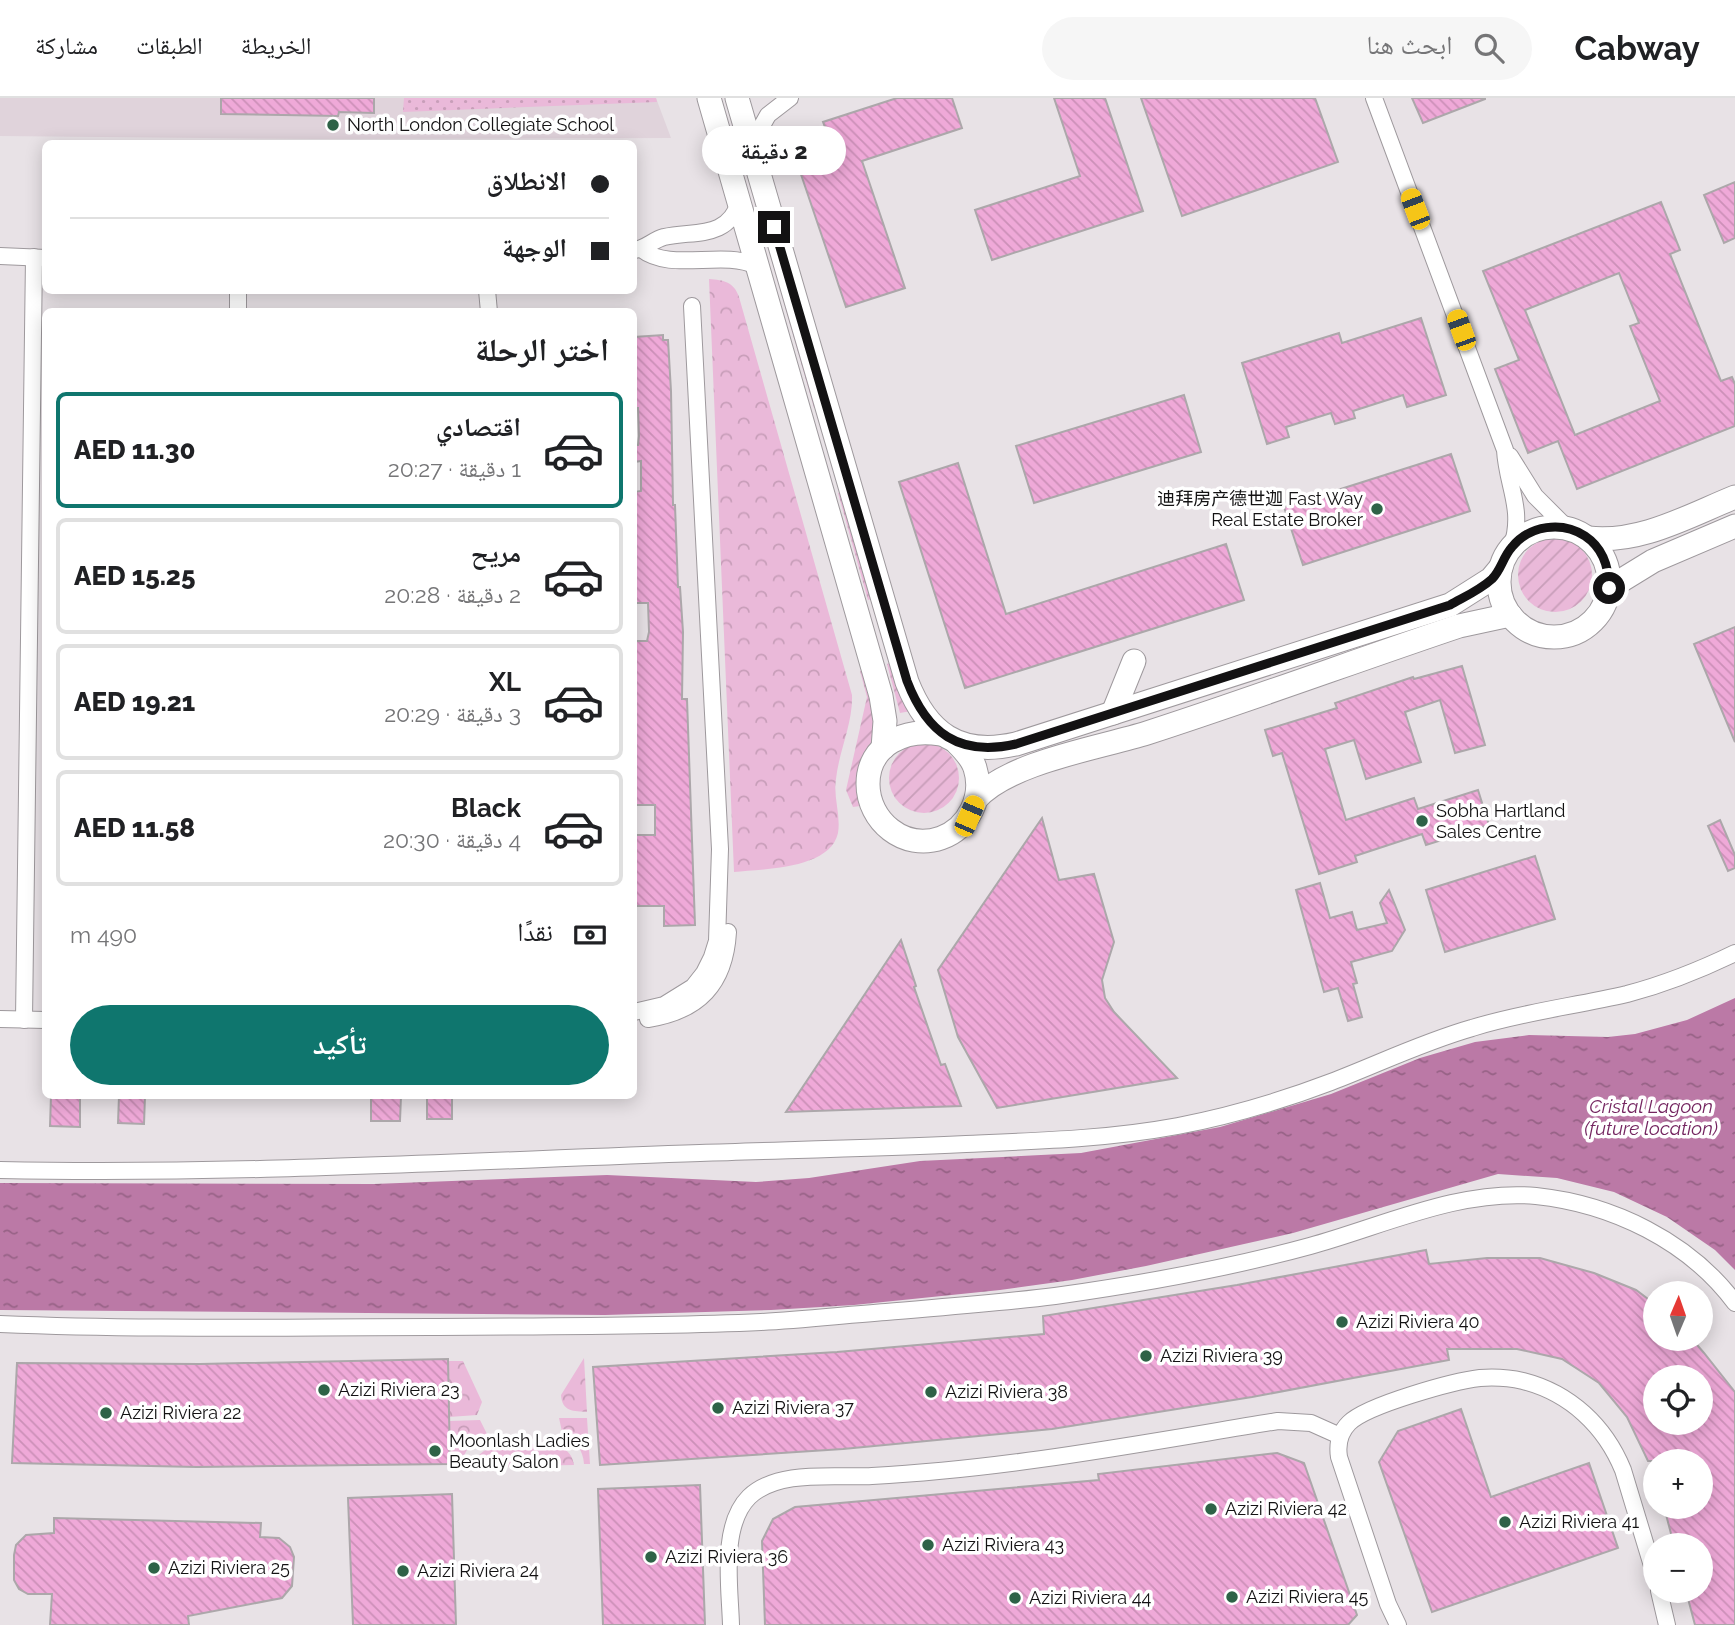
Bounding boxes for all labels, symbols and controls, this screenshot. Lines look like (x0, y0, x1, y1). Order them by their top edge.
search box (1042, 17, 1532, 80)
icon: search (1470, 29, 1508, 67)
text: Cabway (1574, 29, 1700, 68)
text: ابحث هنا (1366, 30, 1452, 60)
text: مشاركة (35, 31, 98, 60)
text: الطبقات (136, 31, 203, 60)
text: الخريطة (241, 31, 311, 60)
place label: North London Collegiate School (347, 114, 614, 135)
marker: North London Collegiate School (325, 117, 341, 133)
callout: 2 دقيقة (702, 125, 846, 174)
text: 2 دقيقة (740, 137, 808, 164)
text: الانطلاق (487, 166, 567, 196)
car (1398, 186, 1433, 232)
route end (758, 211, 790, 243)
text: الوجهة (502, 233, 567, 263)
car (1444, 307, 1479, 353)
text: اختر الرحلة (475, 331, 609, 368)
text: اقتصادي (436, 412, 521, 442)
icon: car (542, 419, 605, 482)
text: AED 11.30 (74, 435, 196, 465)
text: 1 دقيقة · 20:27 (388, 455, 521, 482)
place label: 迪拜房产德世迦 Fast Way Real Estate Broker (1157, 488, 1364, 530)
marker: 迪拜房产德世迦 Fast Way Real Estate Broker (1369, 501, 1385, 517)
text: مريح (471, 538, 521, 568)
icon: car (542, 545, 605, 608)
text: AED 15.25 (74, 561, 195, 591)
route start (1593, 572, 1625, 604)
text: 2 دقيقة · 20:28 (384, 581, 521, 608)
text: XL (489, 667, 521, 697)
icon: car (542, 671, 605, 734)
text: AED 19.21 (74, 687, 195, 717)
text: 3 دقيقة · 20:29 (384, 700, 521, 727)
text: Black (451, 793, 521, 823)
car (952, 793, 987, 839)
icon: car (542, 797, 605, 860)
place label: Sobha Hartland Sales Centre (1436, 800, 1565, 842)
text: AED 11.58 (74, 813, 195, 843)
marker: Sobha Hartland Sales Centre (1414, 813, 1430, 829)
text: 4 دقيقة · 20:30 (383, 826, 521, 853)
icon: cash (571, 916, 609, 954)
text: نقدًا (517, 917, 553, 947)
text: 490 m (70, 921, 137, 948)
button: تأكيد (70, 1005, 609, 1085)
water label: Cristal Lagoon (future location) (1584, 1095, 1718, 1139)
north arrow (1643, 1281, 1713, 1351)
map controls (1643, 1281, 1713, 1603)
place label: Azizi Riviera 40 (1356, 1311, 1480, 1332)
marker: Azizi Riviera 40 (1334, 1314, 1350, 1330)
place label: Azizi Riviera 39 (1160, 1345, 1283, 1366)
marker: Azizi Riviera 39 (1138, 1348, 1154, 1364)
button: locate (1643, 1365, 1713, 1435)
place label: Azizi Riviera 23 (338, 1379, 460, 1400)
place label: Azizi Riviera 38 (945, 1381, 1068, 1402)
marker: Azizi Riviera 23 (316, 1382, 332, 1398)
marker: Azizi Riviera 38 (923, 1384, 939, 1400)
place label: Azizi Riviera 37 (732, 1397, 854, 1418)
marker: Azizi Riviera 37 (710, 1400, 726, 1416)
place label: Azizi Riviera 22 (120, 1402, 241, 1423)
marker: Azizi Riviera 22 (98, 1405, 114, 1421)
place label: Moonlash Ladies Beauty Salon (449, 1430, 590, 1472)
marker: Moonlash Ladies Beauty Salon (427, 1443, 443, 1459)
button: + (1643, 1449, 1713, 1519)
place label: Azizi Riviera 42 (1225, 1498, 1347, 1519)
marker: Azizi Riviera 42 (1203, 1501, 1219, 1517)
place label: Azizi Riviera 41 (1519, 1511, 1639, 1532)
marker: Azizi Riviera 41 (1497, 1514, 1513, 1530)
button: − (1643, 1533, 1713, 1603)
place label: Azizi Riviera 43 (942, 1534, 1064, 1555)
marker: Azizi Riviera 43 (920, 1537, 936, 1553)
place label: Azizi Riviera 36 (665, 1546, 788, 1567)
marker: Azizi Riviera 36 (643, 1549, 659, 1565)
place label: Azizi Riviera 25 (168, 1557, 290, 1578)
marker: Azizi Riviera 25 (146, 1560, 162, 1576)
place label: Azizi Riviera 24 (417, 1560, 539, 1581)
marker: Azizi Riviera 24 (395, 1563, 411, 1579)
place label: Azizi Riviera 45 (1246, 1586, 1368, 1607)
place label: Azizi Riviera 44 (1029, 1587, 1151, 1608)
marker: Azizi Riviera 45 (1224, 1589, 1240, 1605)
marker: Azizi Riviera 44 (1007, 1590, 1023, 1606)

